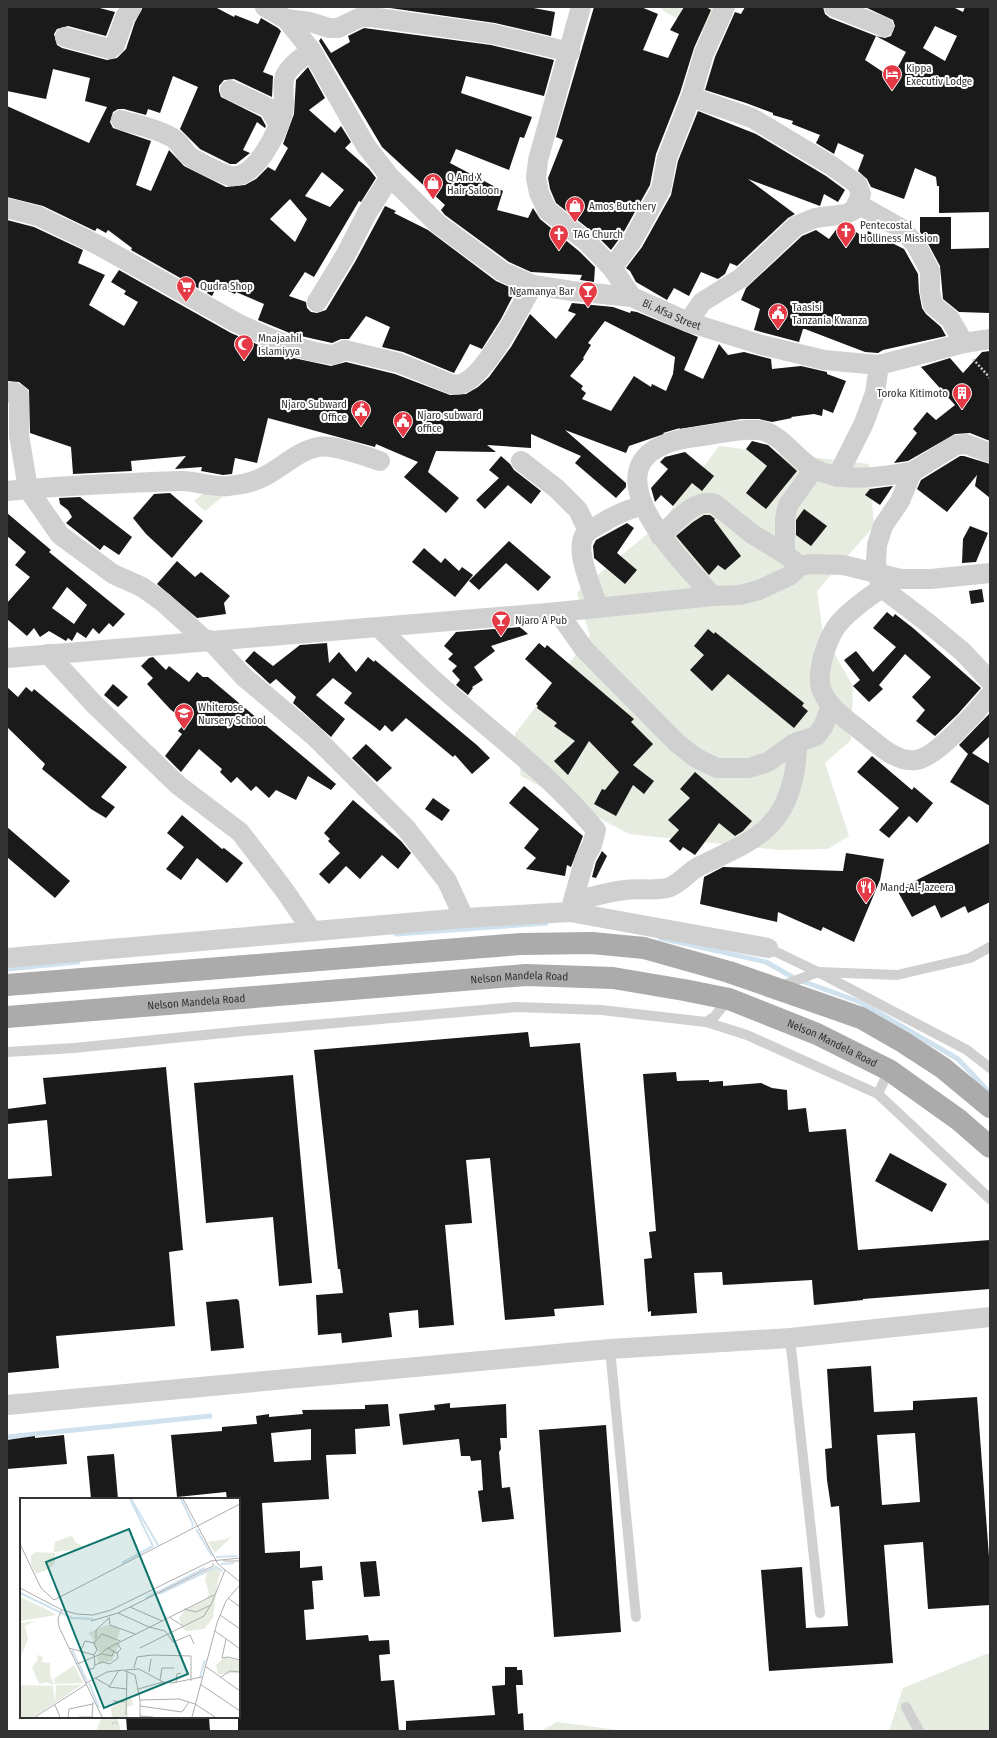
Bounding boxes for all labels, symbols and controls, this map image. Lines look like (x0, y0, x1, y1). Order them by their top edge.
place label: Kippa Executiv Lodge (906, 62, 972, 88)
hotel icon: Kippa Executiv Lodge (881, 63, 903, 91)
place label: Q And X Hair Saloon (447, 171, 499, 197)
shop icon: Q And X Hair Saloon (422, 172, 444, 200)
shop icon: Amos Butchery (564, 195, 586, 223)
place label: Amos Butchery (589, 200, 656, 213)
place label: Pentecostal Holliness Mission (860, 219, 938, 245)
church icon: Pentecostal Holliness Mission (835, 220, 857, 248)
church icon: TAG Church (548, 223, 570, 251)
place label: TAG Church (573, 228, 623, 241)
supermarket icon: Qudra Shop (175, 275, 197, 303)
place label: Qudra Shop (200, 280, 253, 293)
bar icon: Ngamanya Bar (577, 280, 599, 308)
place label: Ngamanya Bar (509, 285, 574, 298)
street label: Bi. Afsa Street (640, 296, 703, 333)
place label: Taasisi Tanzania Kwanza (792, 301, 868, 327)
public building icon: Taasisi Tanzania Kwanza (767, 302, 789, 330)
place label: Mnajaahil Islamiyya (258, 332, 302, 358)
mosque icon: Mnajaahil Islamiyya (233, 333, 255, 361)
building icon: Toroka Kitimoto (951, 382, 973, 410)
place label: Toroka Kitimoto (877, 387, 948, 400)
place label: Njaro Subward Office (281, 398, 347, 424)
public building icon: Njaro Subward Office (350, 399, 372, 427)
place label: Njaro subward office (417, 409, 482, 435)
public building icon: Njaro subward office (392, 410, 414, 438)
bar icon: Njaro A Pub (490, 609, 512, 637)
place label: Njaro A Pub (515, 614, 567, 627)
place label: Whiterose Nursery School (198, 701, 266, 727)
school or university icon: Whiterose Nursery School (173, 702, 195, 730)
restaurant icon: Mand-Al-Jazeera (855, 876, 877, 904)
place label: Mand-Al-Jazeera (880, 881, 954, 894)
street label: Nelson Mandela Road (470, 969, 568, 986)
street label: Nelson Mandela Road (147, 992, 246, 1013)
street label: Nelson Mandela Road (785, 1017, 879, 1070)
inset map (20, 1498, 240, 1718)

